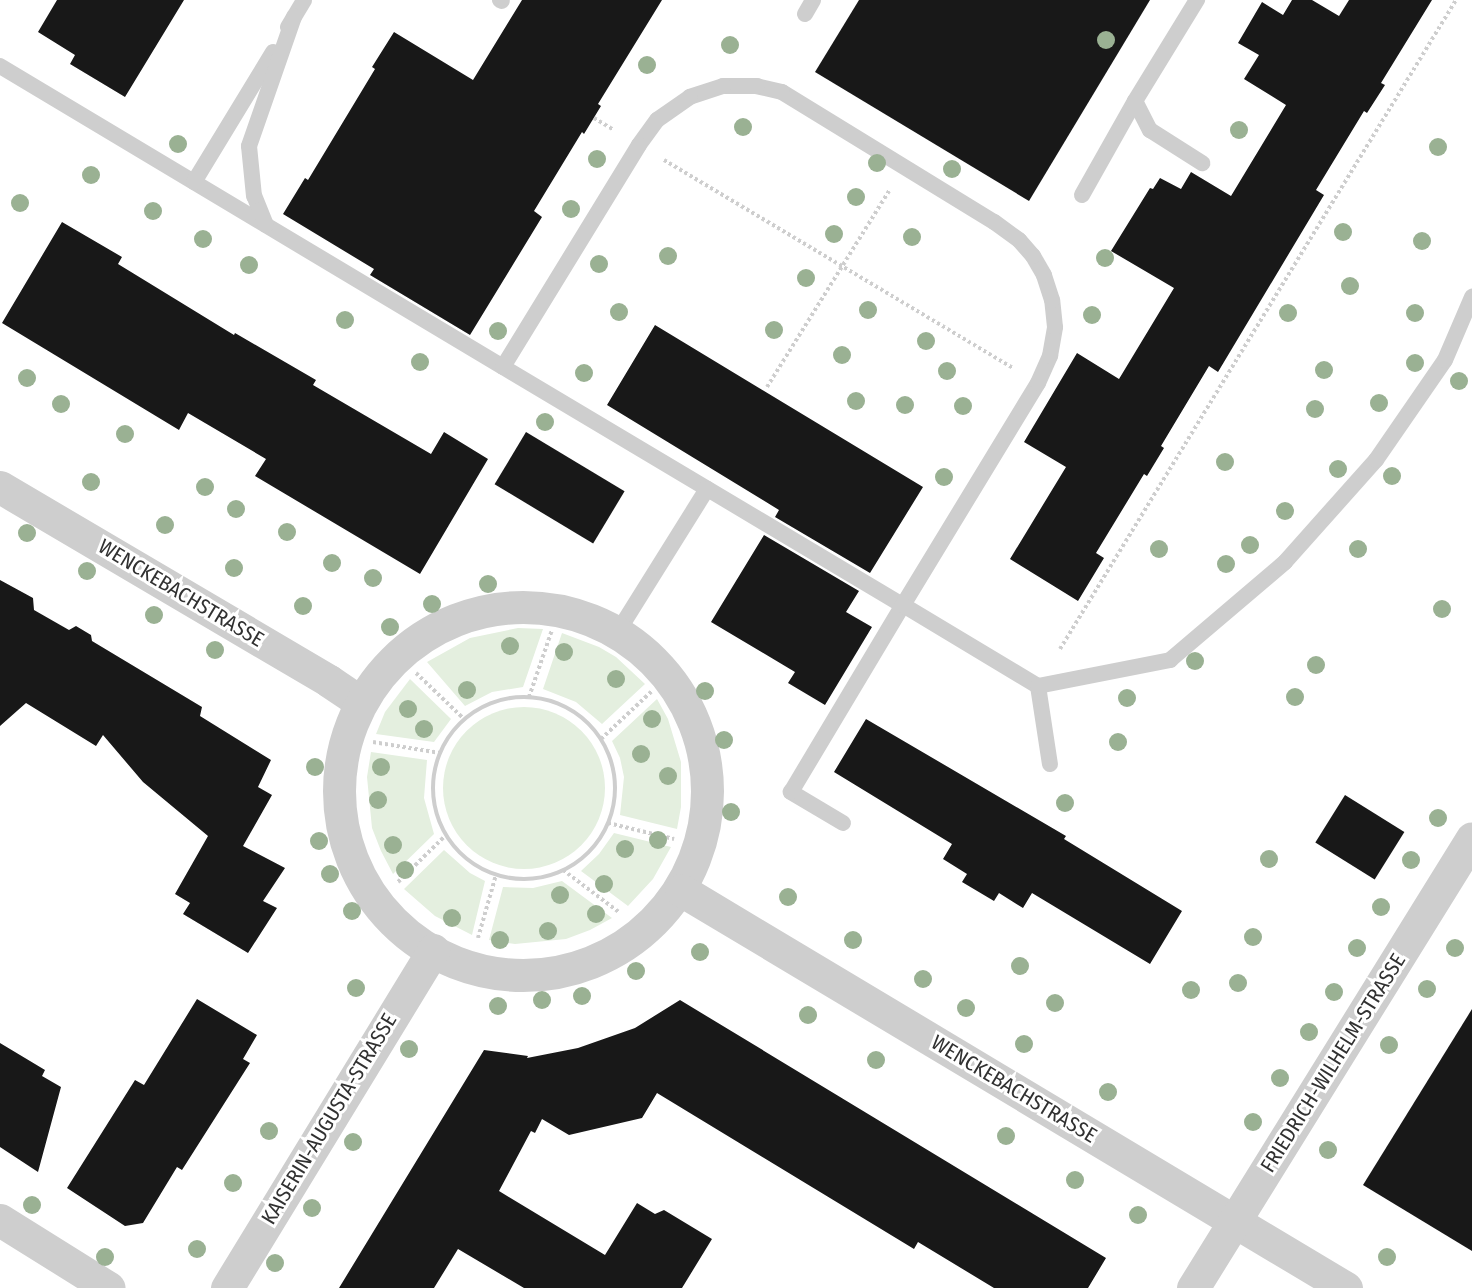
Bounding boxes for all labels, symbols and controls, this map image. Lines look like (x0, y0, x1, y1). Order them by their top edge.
street label: WENCKEBACHSTRASSE (94, 534, 268, 652)
street label: FRIEDRICH-WILHELM-STRASSE (1255, 949, 1411, 1177)
street label: KAISERIN-AUGUSTA-STRASSE (256, 1009, 402, 1229)
street label: WENCKEBACHSTRASSE (927, 1030, 1101, 1148)

